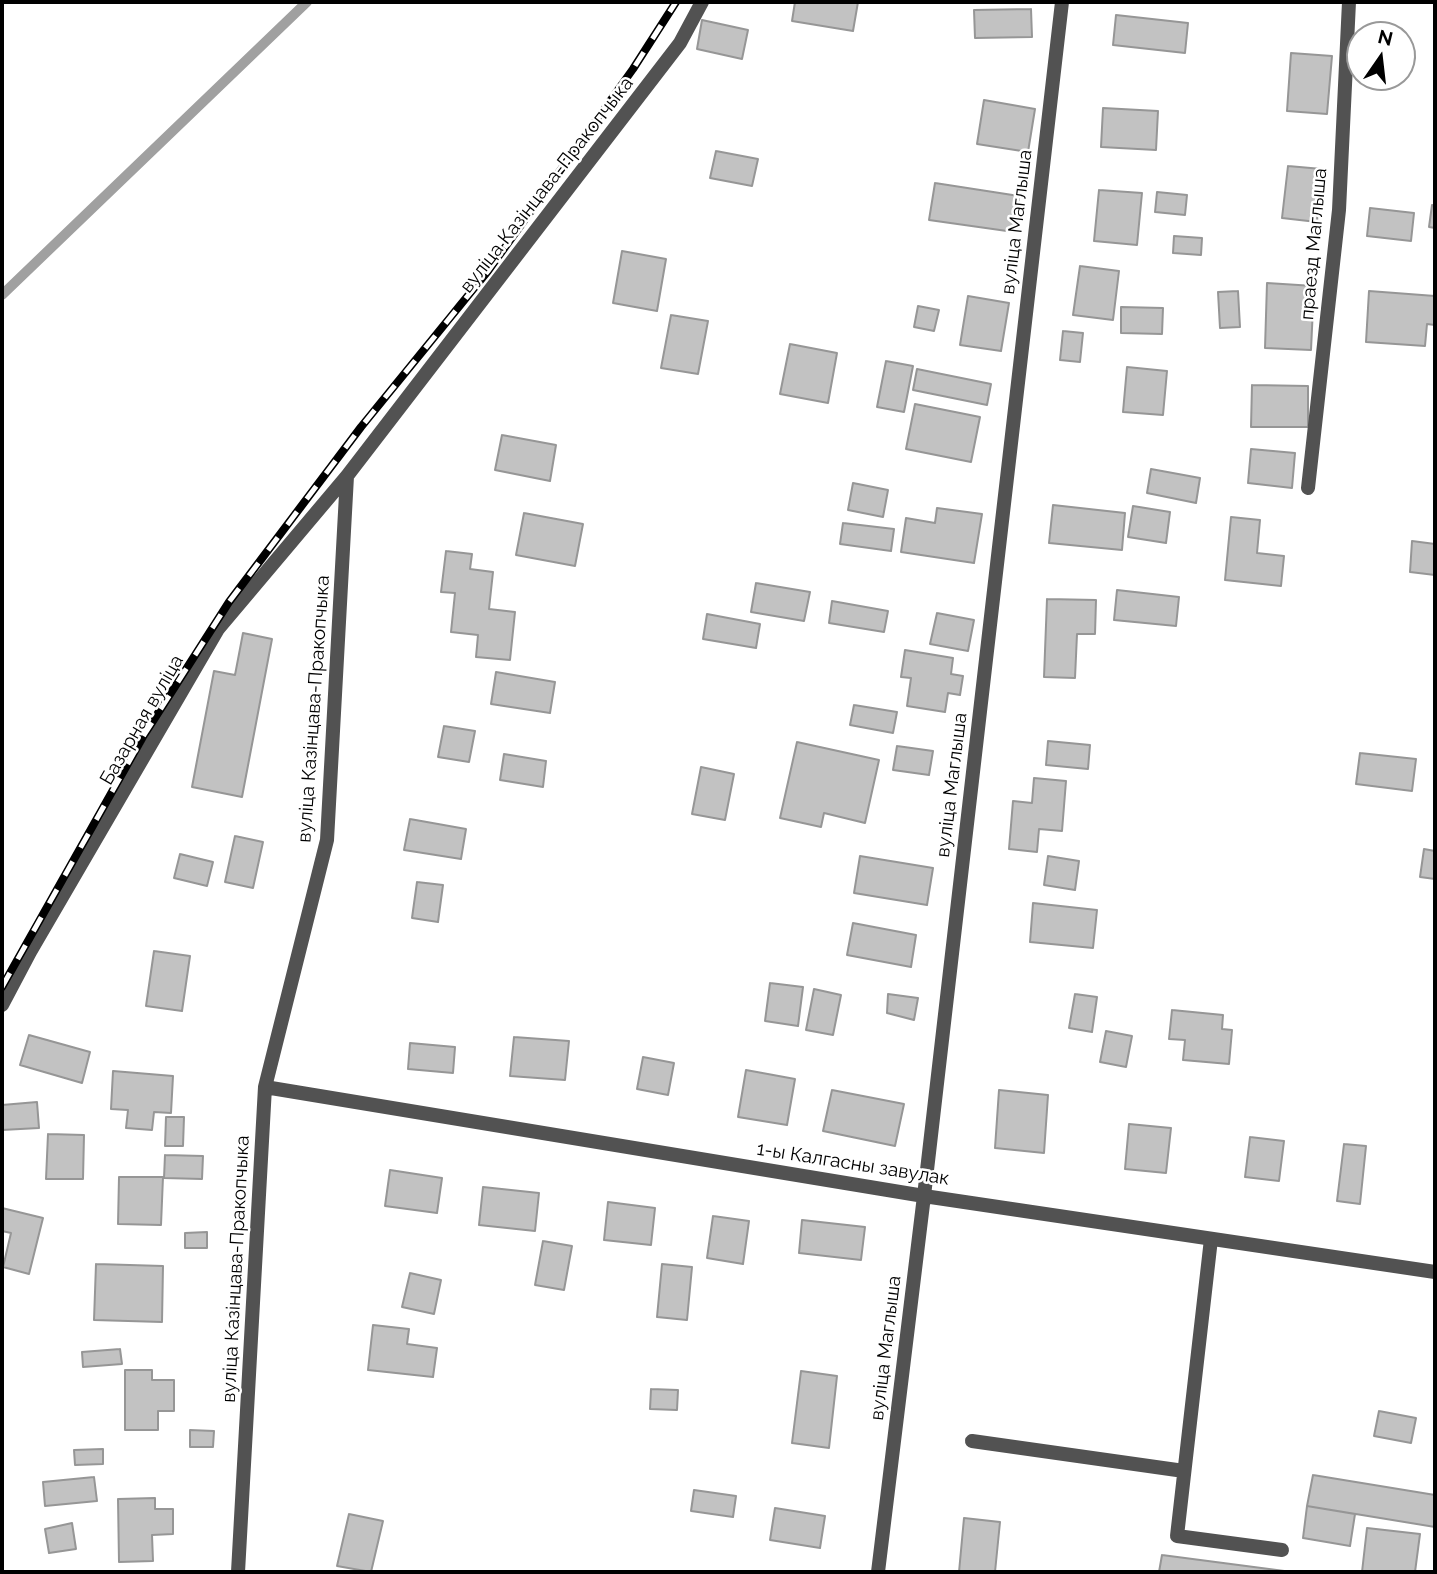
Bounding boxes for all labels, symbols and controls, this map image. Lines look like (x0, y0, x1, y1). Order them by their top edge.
north arrow (1346, 21, 1416, 91)
text: N (1376, 25, 1395, 50)
street label: вуліца Казінцава-Пракопчыка (456, 72, 638, 298)
street label: вуліца Маглыша (997, 148, 1037, 296)
street label: праезд Маглыша (1296, 167, 1332, 321)
street label: вуліца Казінцава-Пракопчыка (293, 575, 335, 843)
street label: Базарная вуліца (96, 651, 188, 789)
street label: вуліца Маглыша (932, 711, 972, 859)
street label: вуліца Казінцава-Пракопчыка (218, 1135, 254, 1403)
street label: 1-ы Калгасны завулак (755, 1138, 951, 1190)
street label: вуліца Маглыша (866, 1274, 906, 1422)

